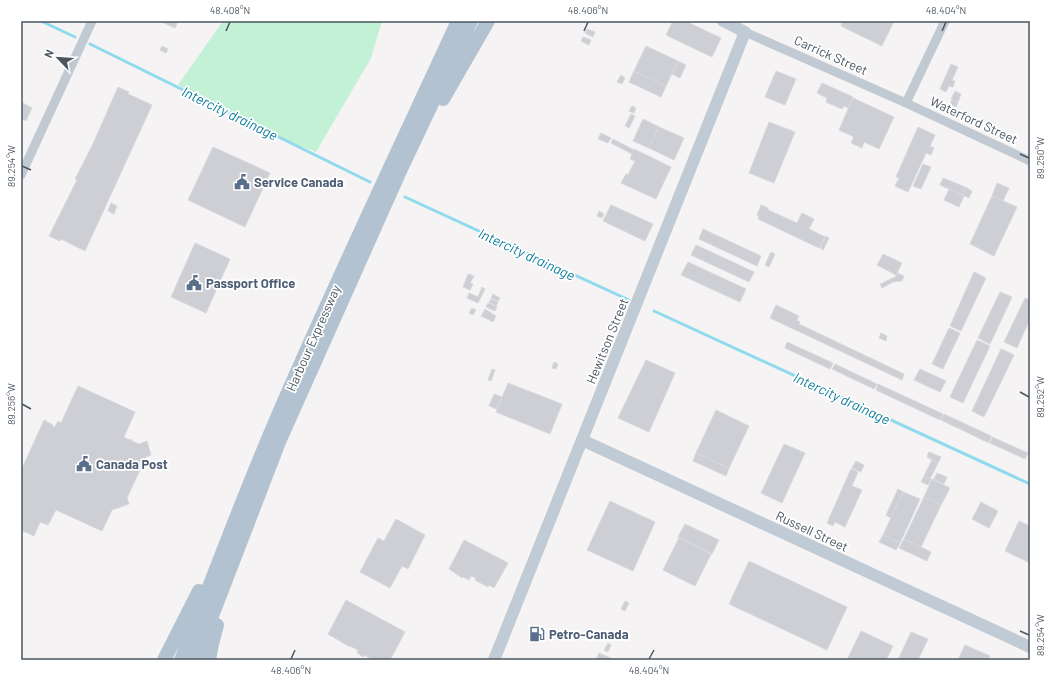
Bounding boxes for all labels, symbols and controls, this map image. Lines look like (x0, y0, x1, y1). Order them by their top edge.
text: 48.408°N (210, 4, 250, 16)
text: 48.406°N (568, 4, 608, 16)
text: 48.404°N (926, 4, 966, 16)
street label: Carrick Street (792, 32, 870, 78)
north arrow (38, 38, 78, 78)
text: N (41, 47, 56, 60)
water label: Intercity drainage (179, 82, 281, 144)
street label: Waterford Street (928, 93, 1020, 147)
text: 89.250°W (1034, 137, 1046, 179)
text: 89.254°W (5, 145, 17, 187)
public building icon: Service Canada (233, 173, 251, 191)
place label: Service Canada (254, 174, 344, 190)
water label: Intercity drainage (476, 224, 578, 284)
public building icon: Passport Office (185, 274, 203, 292)
place label: Passport Office (206, 275, 295, 291)
street label: Harbour Expressway (282, 282, 344, 394)
street label: Hewitson Street (583, 296, 631, 386)
water label: Intercity drainage (791, 368, 893, 428)
text: 89.252°W (1034, 376, 1046, 418)
text: 89.256°W (5, 383, 17, 425)
public building icon: Canada Post (75, 455, 93, 473)
place label: Canada Post (96, 456, 168, 472)
street label: Russell Street (773, 507, 851, 555)
text: 89.254°W (1034, 614, 1046, 656)
fuel station icon: Petro-Canada (528, 625, 546, 643)
place label: Petro-Canada (549, 626, 629, 642)
text: 48.406°N (271, 664, 311, 676)
text: 48.404°N (629, 664, 669, 676)

